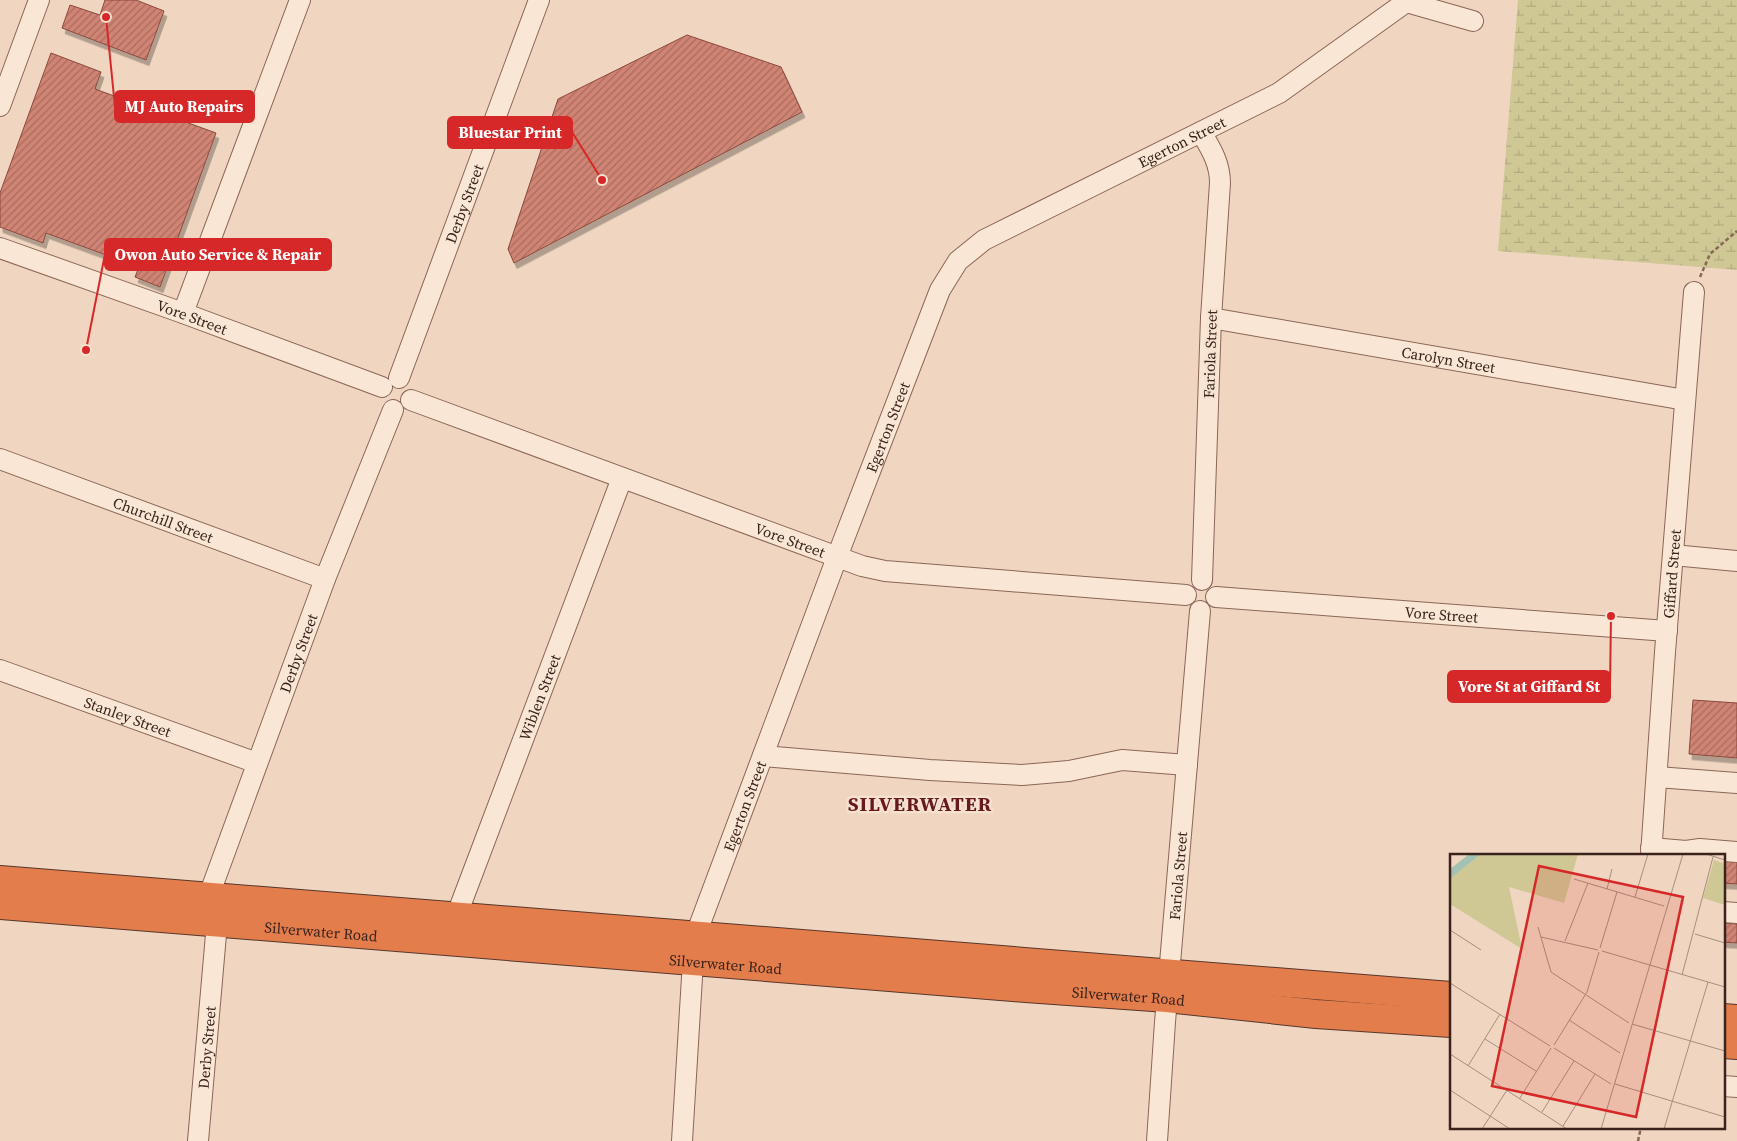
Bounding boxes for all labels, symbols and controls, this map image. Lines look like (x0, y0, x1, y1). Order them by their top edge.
callout: MJ Auto Repairs (115, 91, 254, 122)
text: MJ Auto Repairs (125, 95, 243, 117)
street label: Egerton Street (1134, 111, 1229, 172)
callout: Bluestar Print (448, 117, 572, 148)
text: Bluestar Print (458, 121, 562, 143)
street label: Derby Street (439, 161, 488, 246)
callout: Owon Auto Service & Repair (105, 239, 331, 270)
text: Owon Auto Service & Repair (115, 243, 322, 265)
street label: Vore Street (154, 294, 230, 339)
street label: Fariola Street (1198, 309, 1222, 399)
street label: Carolyn Street (1400, 341, 1497, 378)
street label: Egerton Street (860, 379, 914, 475)
street label: Churchill Street (110, 491, 216, 547)
street label: Vore Street (752, 517, 828, 562)
street label: Giffard Street (1657, 528, 1685, 619)
street label: Vore Street (1404, 601, 1479, 627)
street label: Derby Street (274, 610, 322, 696)
street label: Wiblen Street (513, 651, 565, 743)
callout: Vore St at Giffard St (1448, 671, 1610, 702)
text: Vore St at Giffard St (1458, 675, 1600, 697)
street label: Stanley Street (81, 691, 174, 742)
street label: Egerton Street (718, 757, 771, 854)
district label: SILVERWATER (848, 790, 992, 818)
street label: Fariola Street (1163, 831, 1192, 921)
inset map (1450, 854, 1724, 1128)
street label: Silverwater Road (264, 916, 379, 946)
street label: Silverwater Road (668, 949, 783, 979)
street label: Silverwater Road (1071, 981, 1186, 1010)
street label: Derby Street (192, 1005, 220, 1090)

